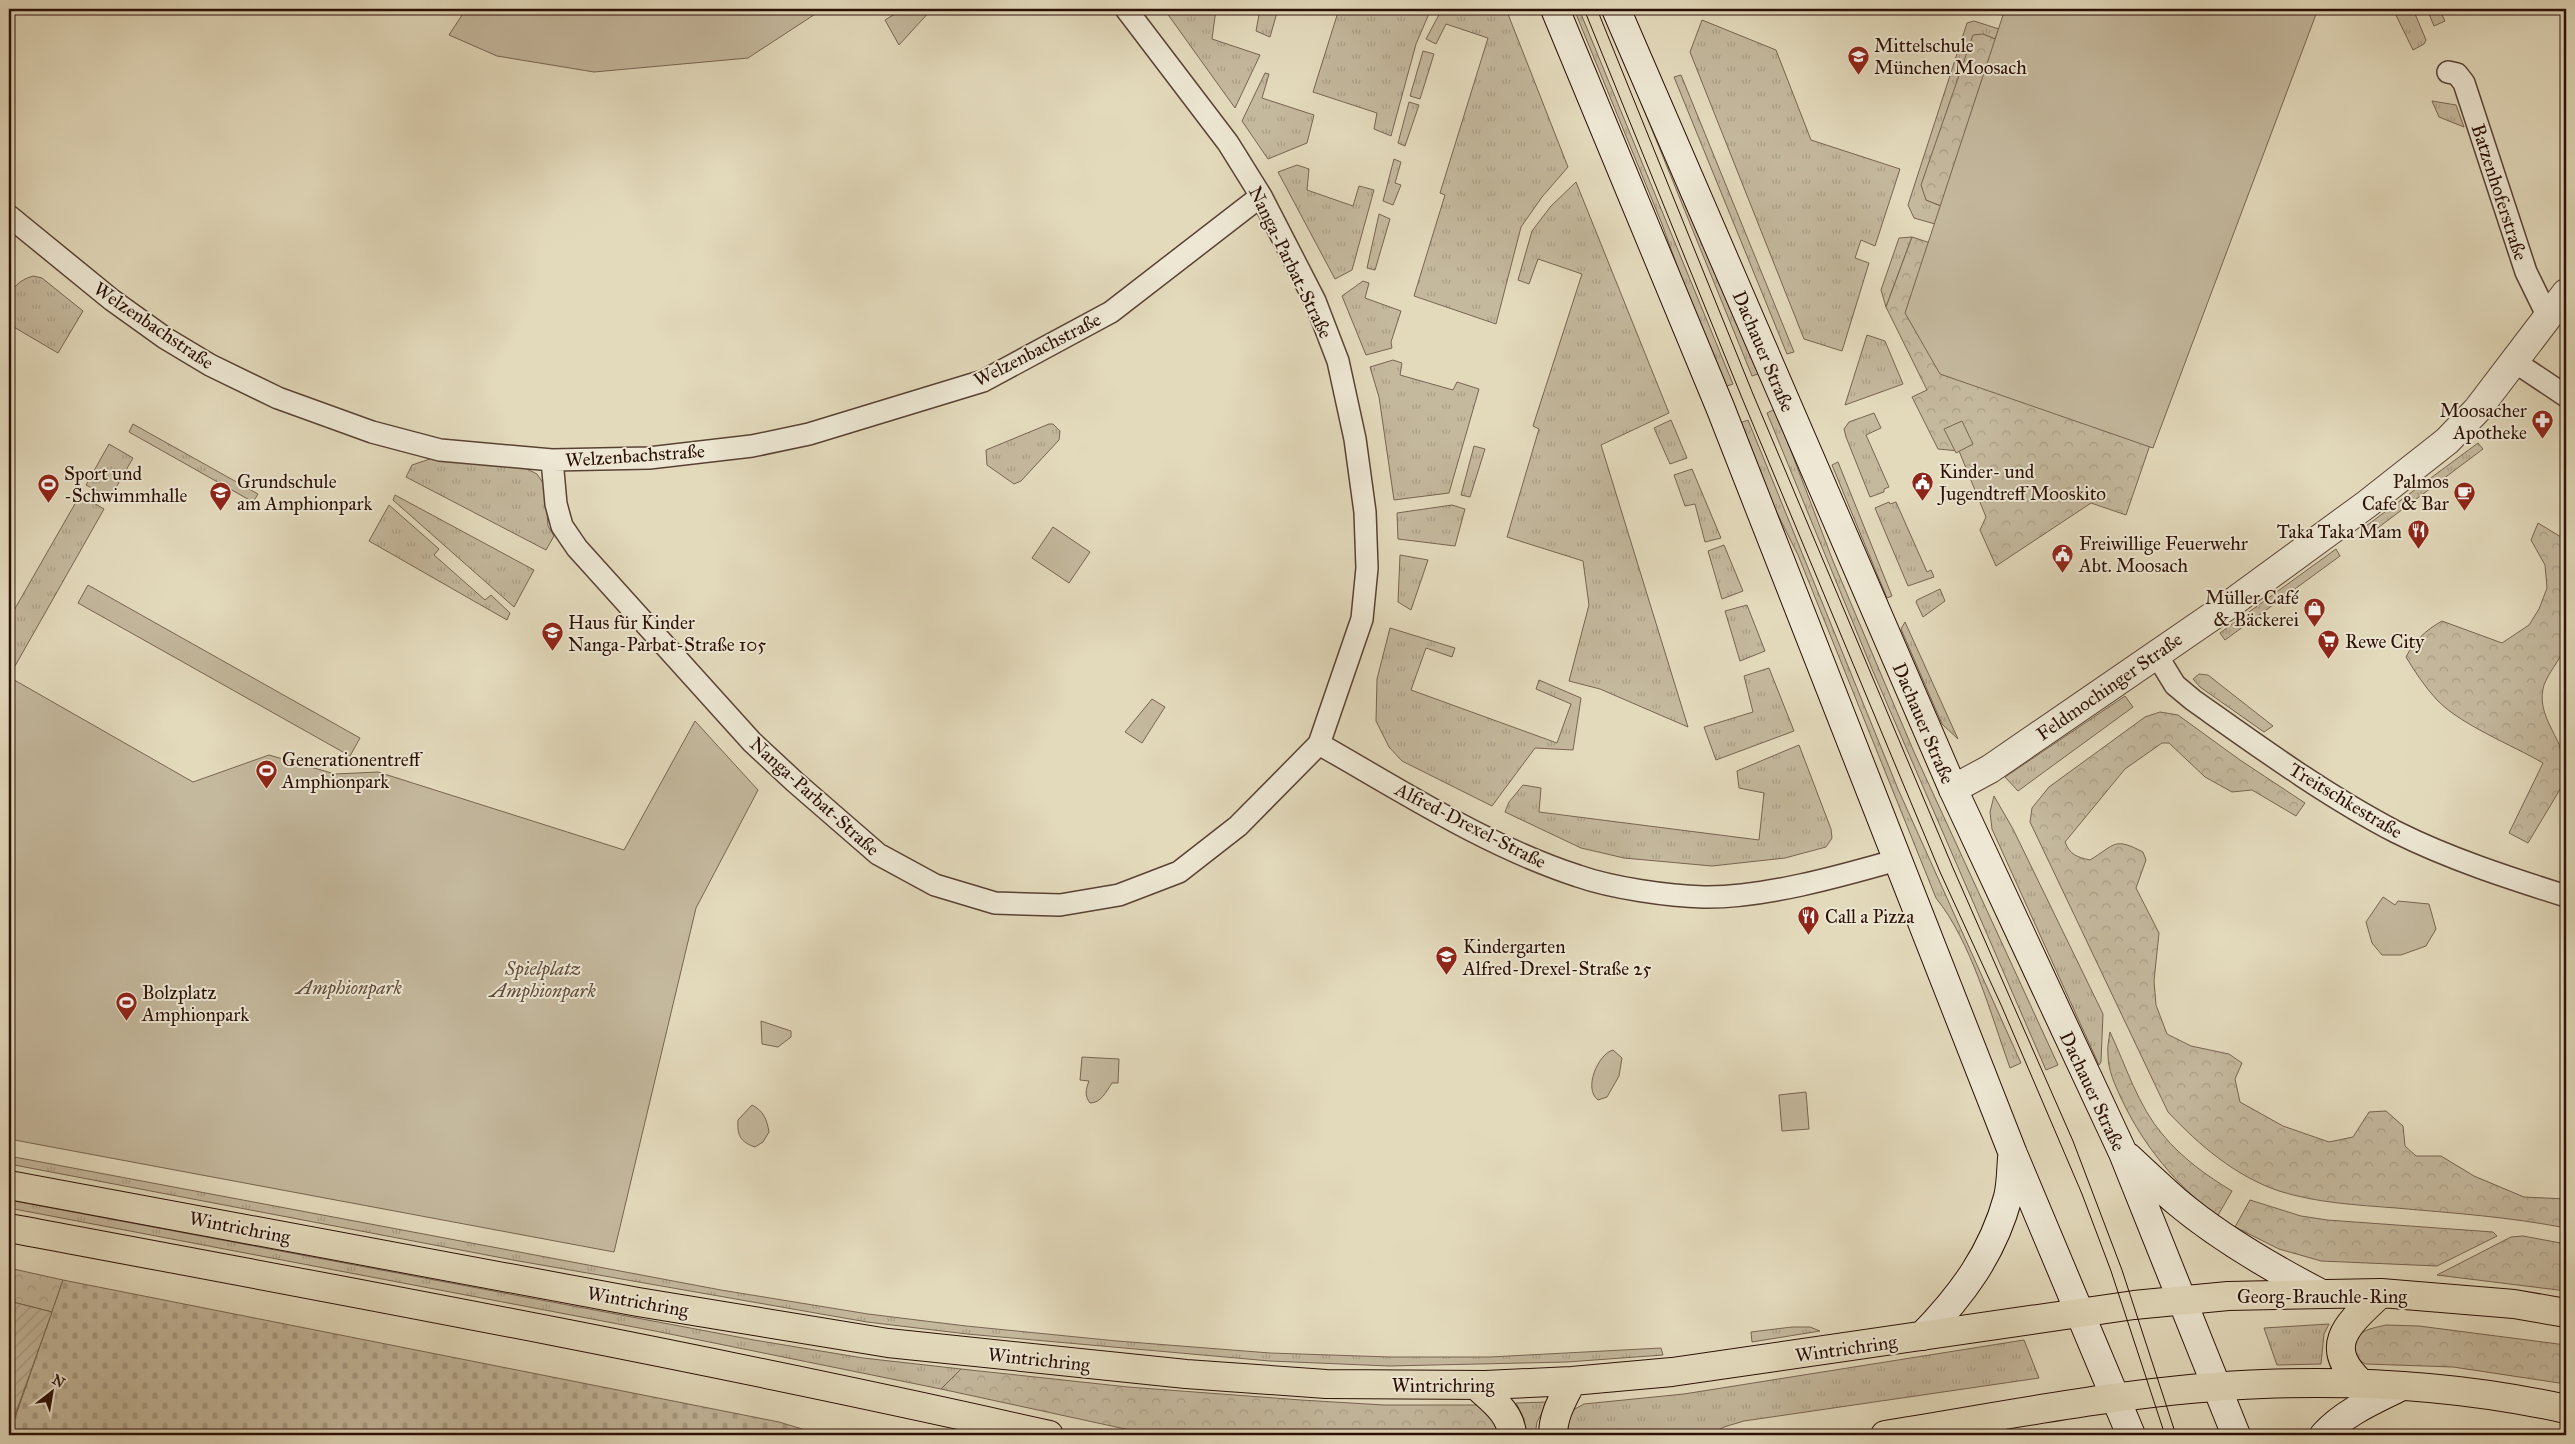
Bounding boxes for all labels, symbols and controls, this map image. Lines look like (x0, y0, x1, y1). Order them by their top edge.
place label: Mittelschule München Moosach (1874, 34, 2027, 79)
school or university icon: Mittelschule München Moosach (1846, 44, 1870, 75)
street label: Batzenhoferstraße (2467, 121, 2532, 263)
street label: Nanga-Parbat-Straße (1243, 182, 1337, 343)
street label: Welzenbachstraße (89, 277, 218, 374)
street label: Dachauer Straße (1728, 287, 1799, 415)
street label: Welzenbachstraße (970, 307, 1105, 391)
place label: Moosacher Apotheke (2440, 399, 2528, 444)
pharmacy icon: Moosacher Apotheke (2531, 409, 2555, 440)
street label: Welzenbachstraße (565, 439, 706, 472)
place label: Kinder- und Jugendtreff Mooskito (1937, 460, 2106, 506)
place label: Sport und -Schwimmhalle (64, 462, 188, 507)
place label: Grundschule am Amphionpark (237, 470, 372, 515)
public building icon: Kinder- und Jugendtreff Mooskito (1911, 470, 1935, 501)
place label: Palmos Cafe & Bar (2362, 470, 2450, 515)
sports icon: Sport und -Schwimmhalle (36, 472, 60, 503)
school or university icon: Grundschule am Amphionpark (209, 480, 233, 511)
cafe icon: Palmos Cafe & Bar (2453, 480, 2477, 511)
restaurant icon: Taka Taka Mam (2406, 519, 2430, 550)
place label: Taka Taka Mam (2277, 520, 2402, 543)
place label: Freiwillige Feuerwehr Abt. Moosach (2078, 532, 2249, 577)
public building icon: Freiwillige Feuerwehr Abt. Moosach (2051, 542, 2075, 573)
place label: Müller Café & Bäckerei (2205, 586, 2299, 631)
shop icon: Müller Café & Bäckerei (2303, 596, 2327, 627)
place label: Haus für Kinder Nanga-Parbat-Straße 105 (568, 611, 766, 657)
school or university icon: Haus für Kinder Nanga-Parbat-Straße 105 (540, 621, 564, 652)
street label: Feldmochinger Straße (2032, 627, 2187, 746)
supermarket icon: Rewe City (2317, 629, 2341, 660)
place label: Rewe City (2345, 630, 2425, 653)
street label: Dachauer Straße (1888, 659, 1959, 787)
street label: Nanga-Parbat-Straße (744, 732, 884, 861)
place label: Generationentreff Amphionpark (281, 748, 424, 793)
sports icon: Generationentreff Amphionpark (254, 758, 278, 789)
street label: Treitschkestraße (2285, 758, 2407, 843)
street label: Alfred-Drexel-Straße (1391, 777, 1550, 873)
restaurant icon: Call a Pizza (1797, 904, 1821, 935)
place label: Call a Pizza (1825, 905, 1915, 928)
place label: Kindergarten Alfred-Drexel-Straße 25 (1462, 935, 1651, 980)
school or university icon: Kindergarten Alfred-Drexel-Straße 25 (1435, 945, 1459, 976)
park label: Spielplatz Amphionpark (488, 957, 597, 1003)
park label: Amphionpark (294, 976, 403, 1000)
place label: Bolzplatz Amphionpark (141, 981, 249, 1026)
sports icon: Bolzplatz Amphionpark (114, 991, 138, 1022)
street label: Dachauer Straße (2055, 1028, 2130, 1155)
street label: Wintrichring (187, 1206, 293, 1250)
street label: Wintrichring (585, 1281, 691, 1323)
street label: Georg-Brauchle-Ring (2237, 1285, 2407, 1309)
street label: Wintrichring (1794, 1330, 1899, 1368)
street label: Wintrichring (987, 1343, 1091, 1377)
north arrow (28, 1366, 78, 1416)
text: N (49, 1371, 68, 1392)
street label: Wintrichring (1392, 1374, 1494, 1398)

